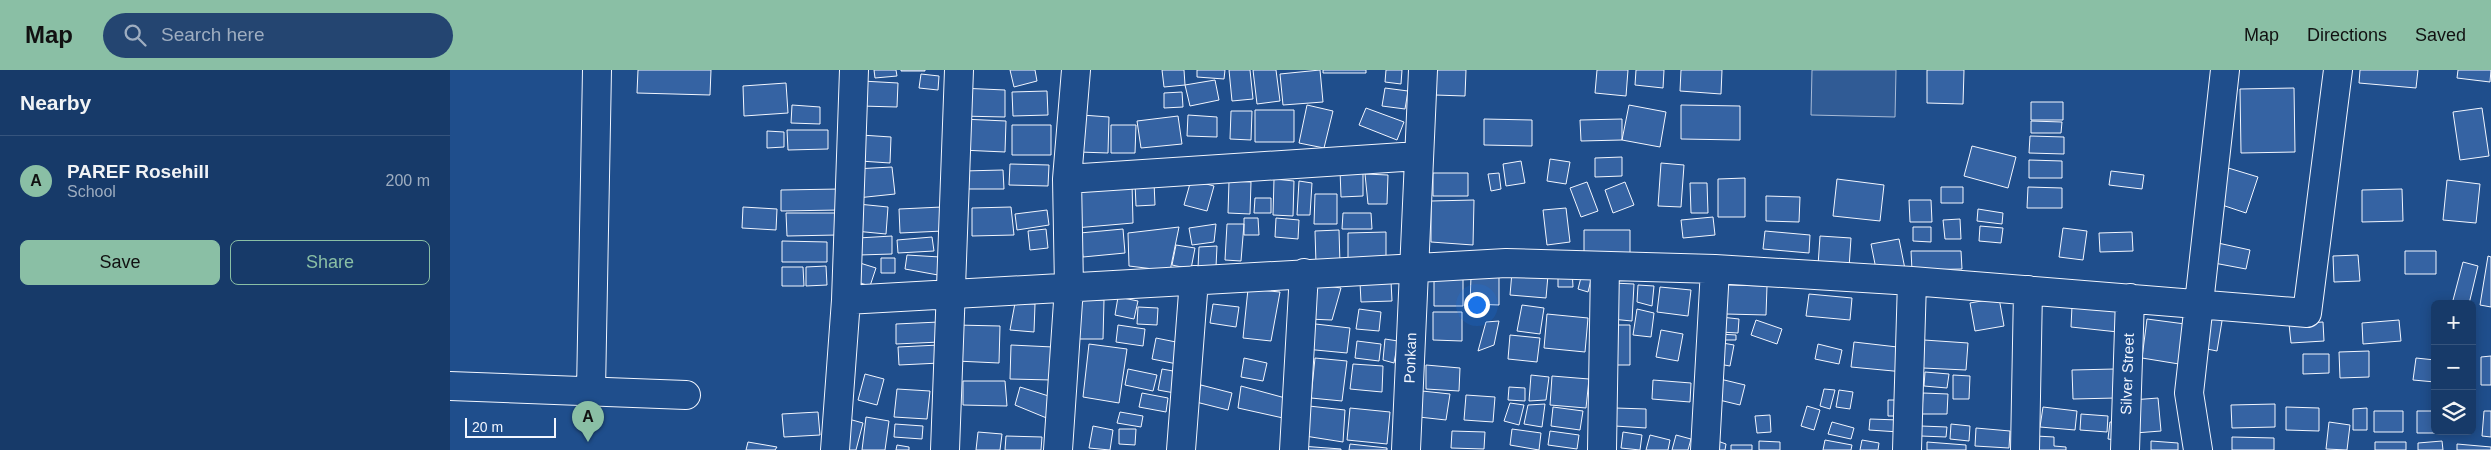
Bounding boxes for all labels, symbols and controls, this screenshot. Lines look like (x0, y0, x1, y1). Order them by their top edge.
search box (103, 13, 453, 58)
text: Map (25, 21, 73, 48)
icon: search (121, 21, 149, 49)
text: Search here (161, 24, 265, 45)
text: Map (2244, 25, 2279, 45)
text: Directions (2307, 25, 2387, 45)
text: Saved (2415, 25, 2466, 45)
text: Nearby (20, 91, 91, 114)
text: PAREF Rosehill (67, 161, 209, 182)
text: A (30, 172, 42, 189)
text: 200 m (386, 172, 430, 189)
text: School (67, 183, 116, 200)
button: Save (20, 240, 220, 285)
button: Share (230, 240, 430, 285)
your location (1464, 292, 1490, 318)
map controls (2431, 300, 2476, 435)
button: + (2431, 300, 2476, 345)
street label: Ponkan (1401, 332, 1419, 384)
street label: Silver Street (2117, 332, 2137, 415)
button: − (2431, 345, 2476, 390)
button: layers (2431, 390, 2476, 435)
pin: A (572, 401, 604, 442)
scale bar (465, 415, 556, 438)
text: 20 m (472, 419, 503, 435)

